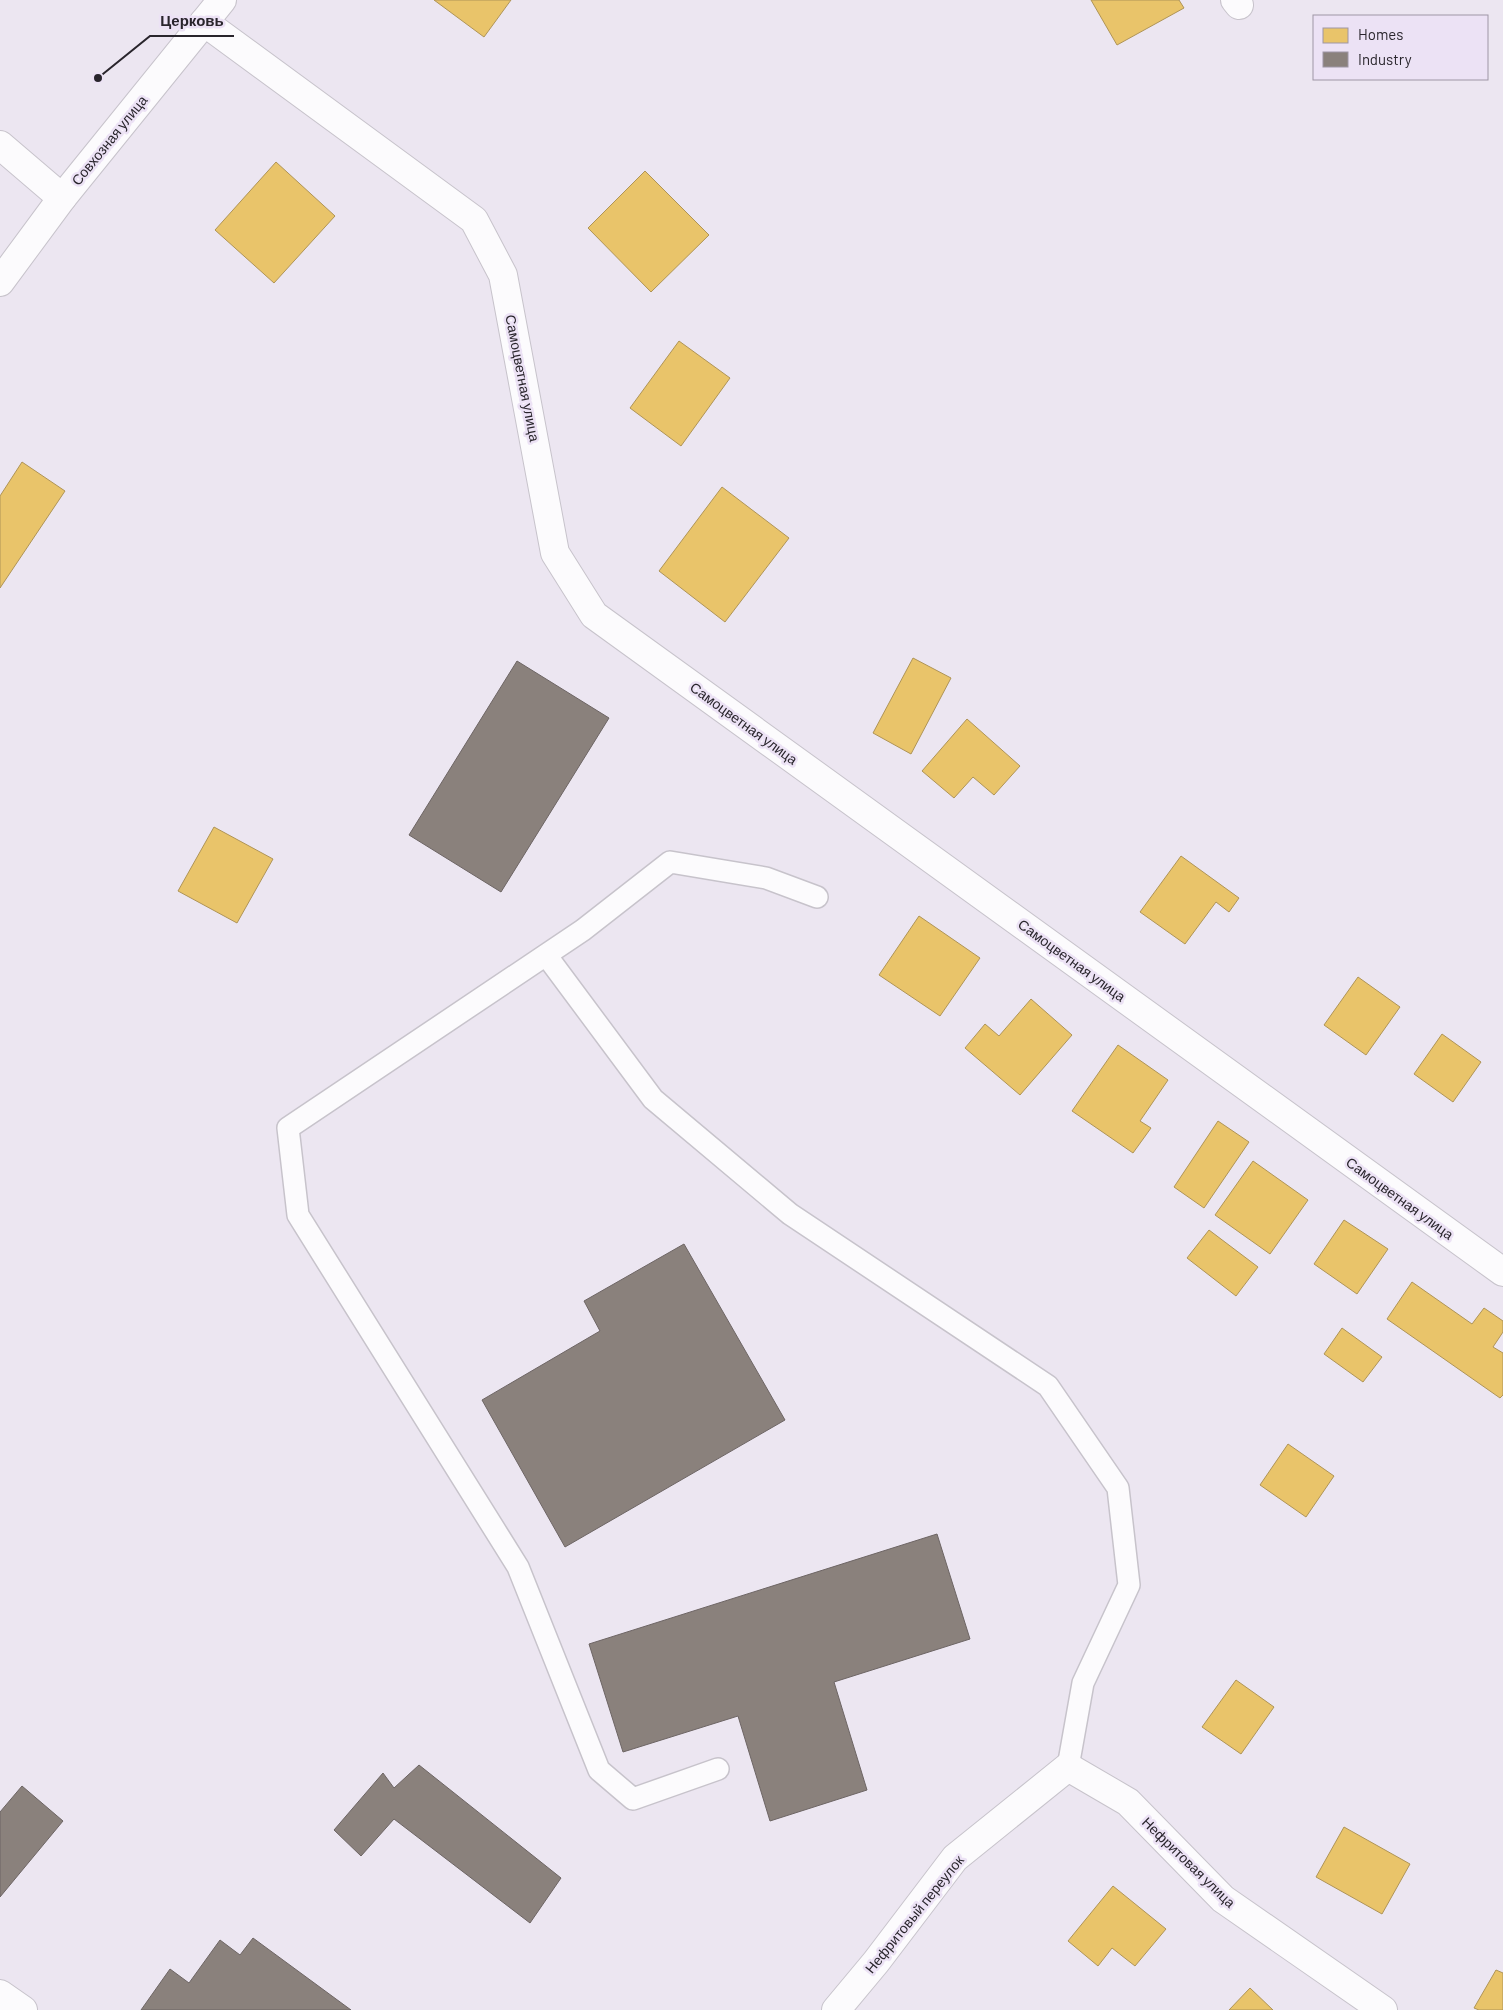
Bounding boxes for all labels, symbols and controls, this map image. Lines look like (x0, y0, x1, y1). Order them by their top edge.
callout: Церковь (150, 6, 234, 36)
text: Церковь (160, 11, 224, 29)
legend (1313, 15, 1488, 80)
text: Homes (1358, 25, 1403, 43)
text: Industry (1358, 50, 1412, 68)
street label: Совхозная улица (68, 92, 151, 188)
street label: Самоцветная улица (502, 313, 544, 443)
street label: Самоцветная улица (687, 678, 801, 768)
street label: Самоцветная улица (1015, 915, 1129, 1005)
street label: Самоцветная улица (1343, 1153, 1457, 1243)
street label: Нефритовая улица (1139, 1813, 1239, 1911)
street label: Нефритовый переулок (861, 1851, 967, 1976)

